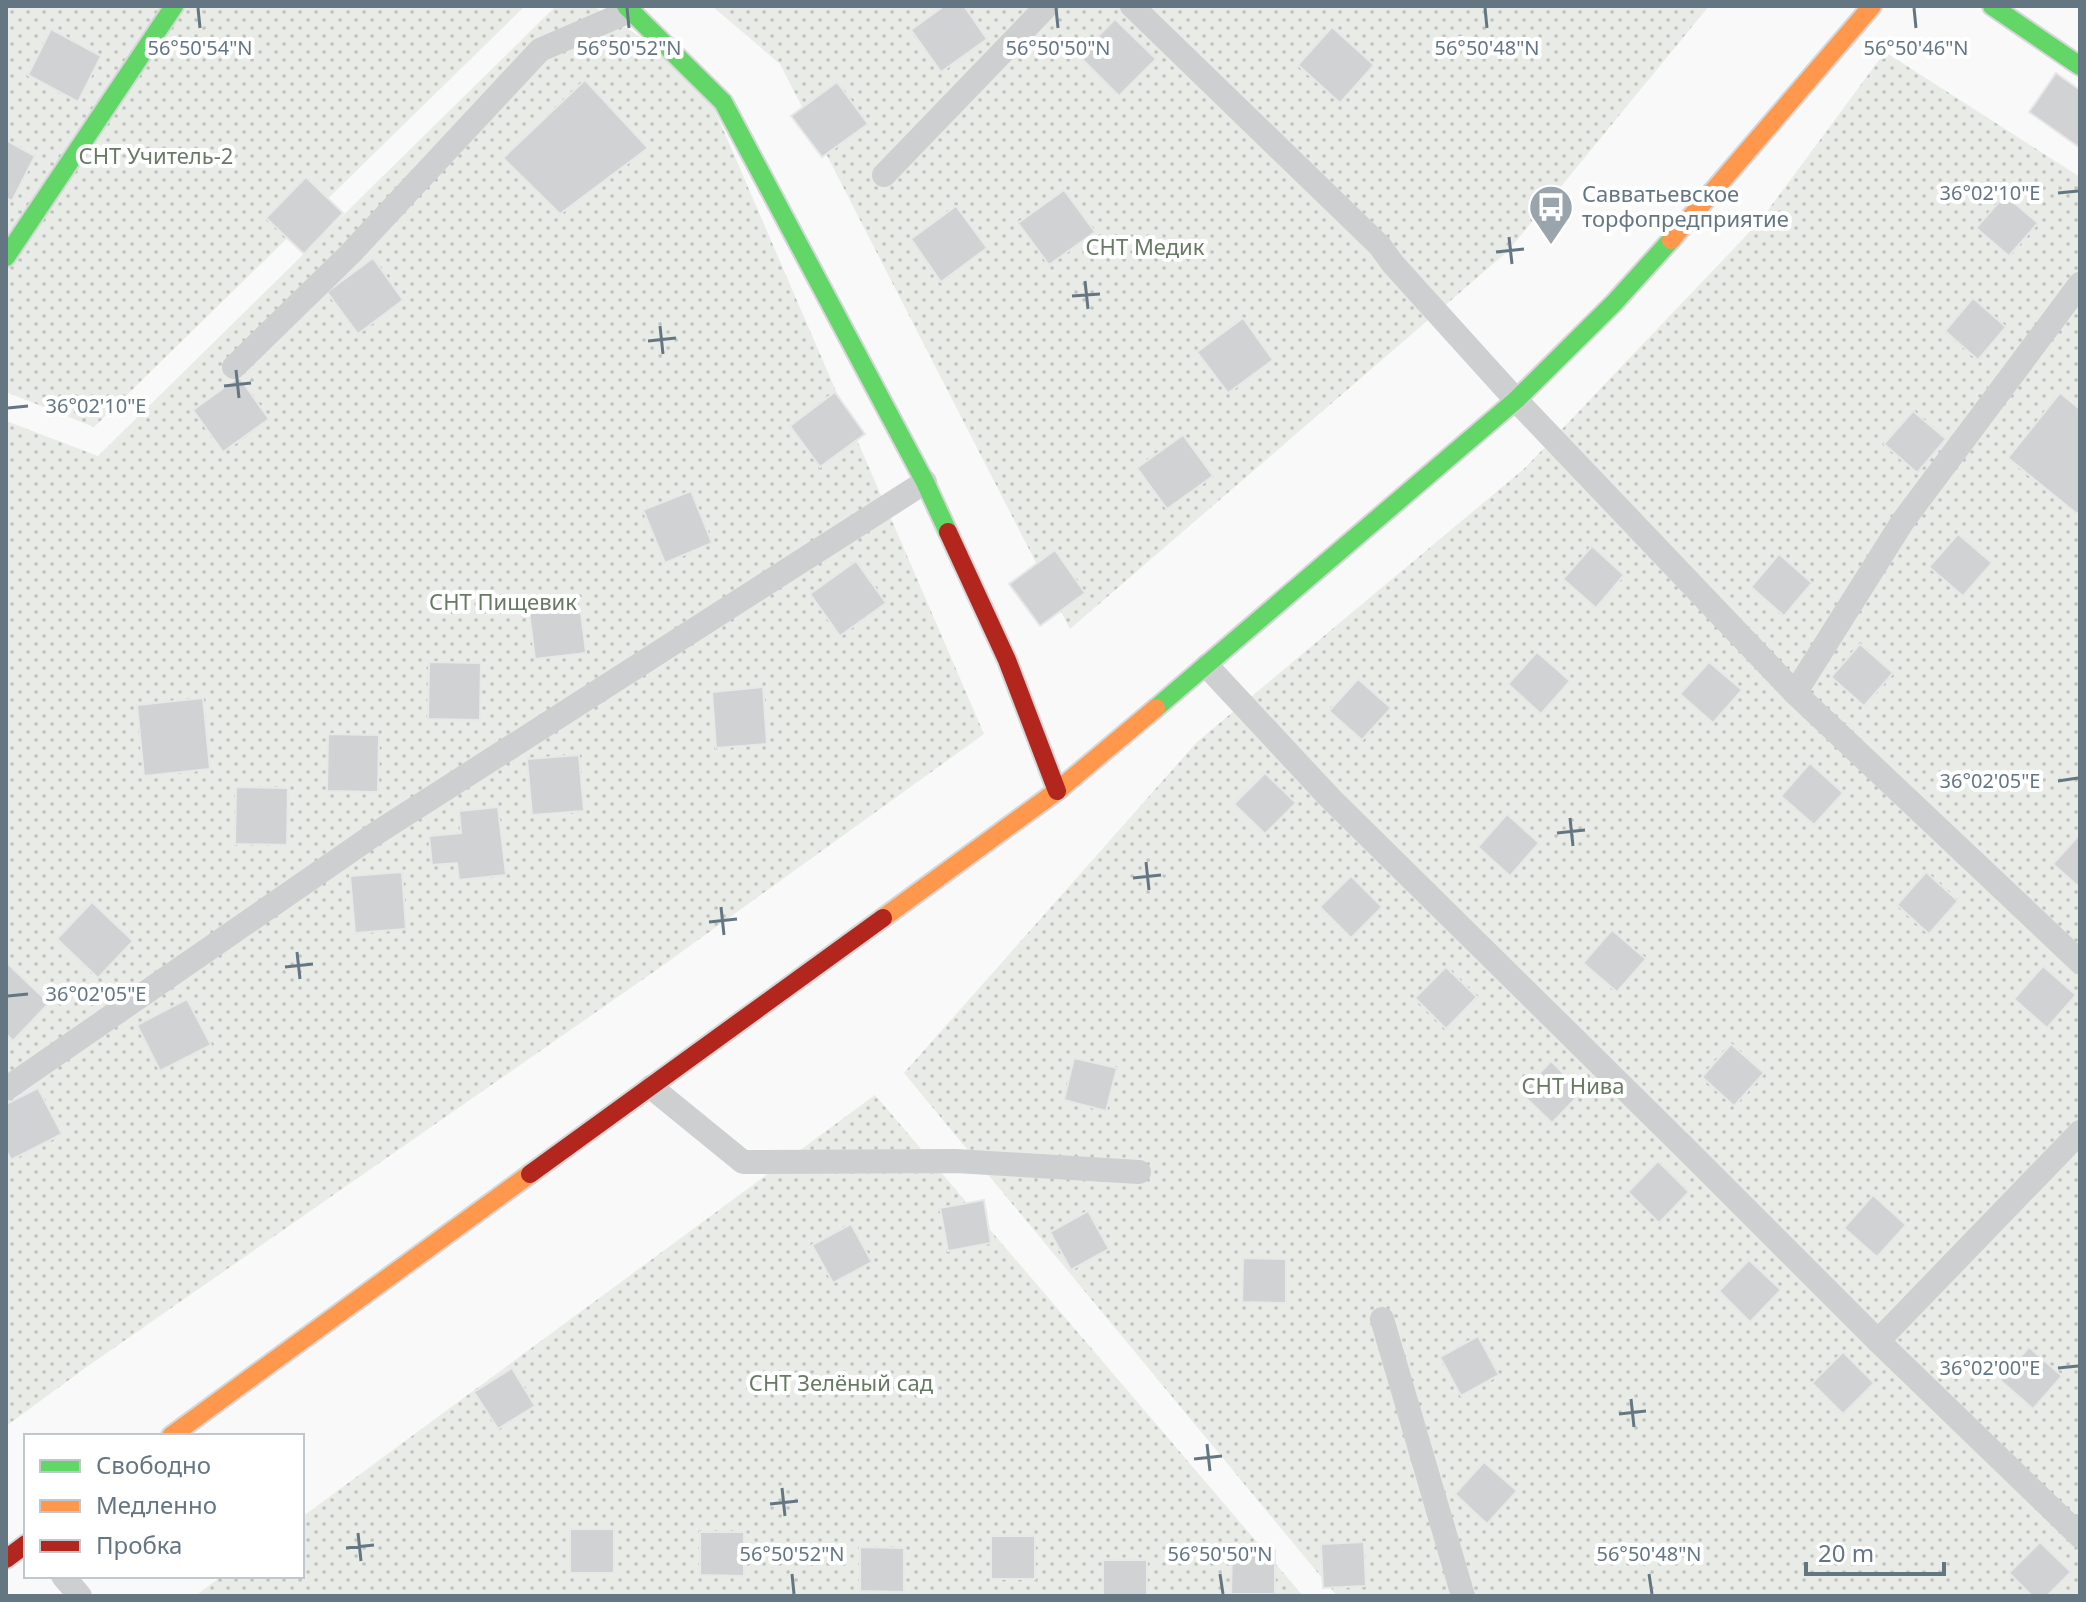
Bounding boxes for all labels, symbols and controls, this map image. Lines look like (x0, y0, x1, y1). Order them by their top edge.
text: 56°50'54"N (147, 34, 253, 61)
text: 56°50'52"N (576, 34, 682, 61)
text: 56°50'50"N (1005, 34, 1111, 61)
text: 56°50'48"N (1434, 34, 1540, 61)
text: 56°50'46"N (1863, 34, 1969, 61)
park label: СНТ Учитель-2 (79, 140, 233, 170)
place label: Савватьевское торфопредприятие (1582, 178, 1789, 233)
text: 36°02'10"E (1940, 179, 2040, 206)
bus stop icon: Савватьевское торфопредприятие (1527, 183, 1575, 246)
park label: СНТ Медик (1086, 231, 1205, 261)
text: 36°02'10"E (46, 392, 146, 419)
park label: СНТ Пищевик (429, 586, 577, 616)
text: 36°02'05"E (1940, 767, 2040, 794)
text: 36°02'05"E (46, 980, 146, 1007)
park label: СНТ Нива (1521, 1070, 1625, 1100)
text: 36°02'00"E (1940, 1354, 2040, 1381)
park label: СНТ Зелёный сад (749, 1367, 934, 1397)
legend (24, 1434, 304, 1578)
text: Свободно (96, 1448, 211, 1481)
text: Медленно (96, 1488, 217, 1521)
scale bar (1806, 1526, 1944, 1576)
text: Пробка (96, 1528, 182, 1561)
text: 20 m (1818, 1536, 1874, 1569)
text: 56°50'52"N (739, 1540, 845, 1567)
text: 56°50'50"N (1167, 1540, 1273, 1567)
text: 56°50'48"N (1596, 1540, 1702, 1567)

